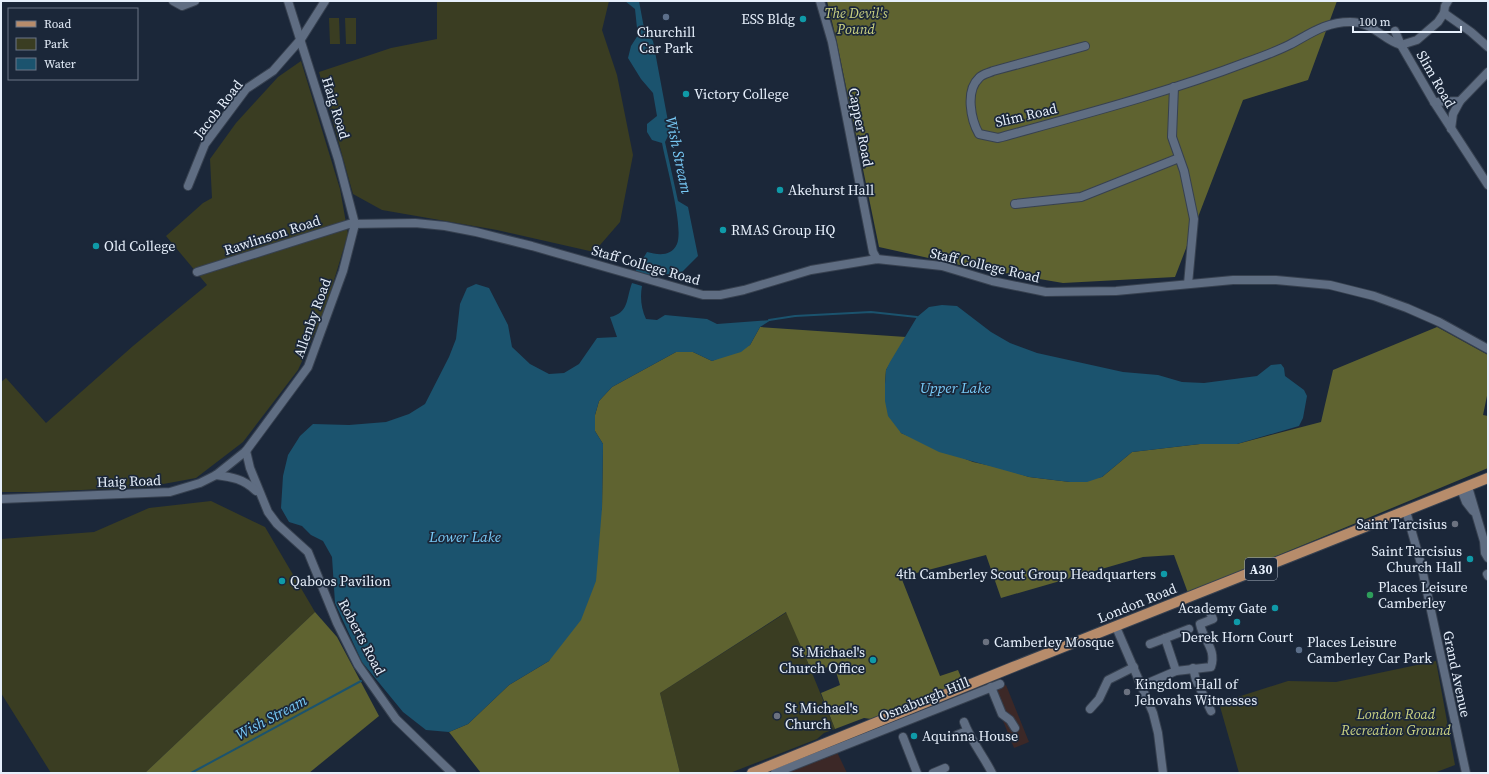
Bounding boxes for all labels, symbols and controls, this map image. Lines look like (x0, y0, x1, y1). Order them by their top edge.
park label: The Devil's Pound (824, 3, 888, 39)
legend (8, 8, 138, 80)
scale bar (1353, 8, 1461, 34)
place label: ESS Bldg (741, 9, 795, 29)
marker: Churchill Car Park (661, 12, 671, 22)
marker: ESS Bldg (798, 14, 808, 24)
text: 100 m (1359, 14, 1391, 30)
text: Road (44, 16, 71, 32)
place label: Churchill Car Park (637, 22, 695, 58)
text: Park (44, 36, 69, 52)
street label: Slim Road (1412, 47, 1460, 111)
text: Water (44, 56, 76, 72)
street label: Haig Road (317, 74, 355, 142)
street label: Jacob Road (188, 75, 247, 143)
place label: Victory College (694, 84, 789, 104)
street label: Capper Road (844, 86, 878, 168)
marker: Victory College (681, 89, 691, 99)
street label: Slim Road (993, 98, 1059, 132)
water label: Wish Stream (661, 115, 698, 196)
place label: Akehurst Hall (788, 180, 874, 200)
marker: Akehurst Hall (775, 185, 785, 195)
street label: Rawlinson Road (221, 210, 323, 260)
place label: RMAS Group HQ (731, 220, 835, 240)
marker: RMAS Group HQ (718, 225, 728, 235)
place label: Old College (104, 236, 175, 256)
street label: Staff College Road (589, 240, 703, 290)
marker: Old College (91, 241, 101, 251)
street label: Staff College Road (928, 243, 1042, 287)
street label: Allenby Road (288, 275, 336, 361)
water label: Upper Lake (920, 377, 990, 398)
street label: Haig Road (97, 470, 162, 492)
place label: Saint Tarcisius (1356, 514, 1447, 534)
marker: Saint Tarcisius (1450, 519, 1460, 529)
water label: Lower Lake (428, 526, 501, 547)
place label: Saint Tarcisius Church Hall (1371, 541, 1462, 577)
marker: Saint Tarcisius Church Hall (1465, 554, 1475, 564)
road number: A30 (1245, 558, 1277, 580)
place label: 4th Camberley Scout Group Headquarters (896, 564, 1156, 584)
marker: 4th Camberley Scout Group Headquarters (1159, 569, 1169, 579)
place label: Qaboos Pavilion (290, 571, 391, 591)
marker: Qaboos Pavilion (277, 576, 287, 586)
place label: Places Leisure Camberley (1378, 577, 1468, 613)
street label: London Road (1094, 578, 1180, 628)
marker: Places Leisure Camberley (1365, 590, 1375, 600)
street label: Roberts Road (334, 595, 390, 679)
place label: Academy Gate (1178, 598, 1267, 618)
marker: Academy Gate (1270, 603, 1280, 613)
marker: Derek Horn Court (1232, 617, 1242, 627)
place label: Derek Horn Court (1181, 627, 1294, 647)
street label: Grand Avenue (1438, 629, 1476, 719)
place label: Camberley Mosque (994, 632, 1114, 652)
place label: Places Leisure Camberley Car Park (1307, 632, 1432, 668)
marker: Camberley Mosque (981, 637, 991, 647)
place label: St Michael's Church Office (779, 642, 865, 678)
marker: Places Leisure Camberley Car Park (1294, 645, 1304, 655)
marker: St Michael's Church Office (868, 655, 878, 665)
street label: Osnaburgh Hill (876, 672, 972, 726)
place label: Kingdom Hall of Jehovahs Witnesses (1134, 674, 1257, 710)
marker: Kingdom Hall of Jehovahs Witnesses (1122, 687, 1132, 697)
water label: Wish Stream (231, 689, 311, 745)
place label: St Michael's Church (785, 698, 858, 734)
park label: London Road Recreation Ground (1340, 704, 1452, 740)
marker: St Michael's Church (772, 711, 782, 721)
place label: Aquinna House (922, 726, 1018, 746)
marker: Aquinna House (909, 731, 919, 741)

